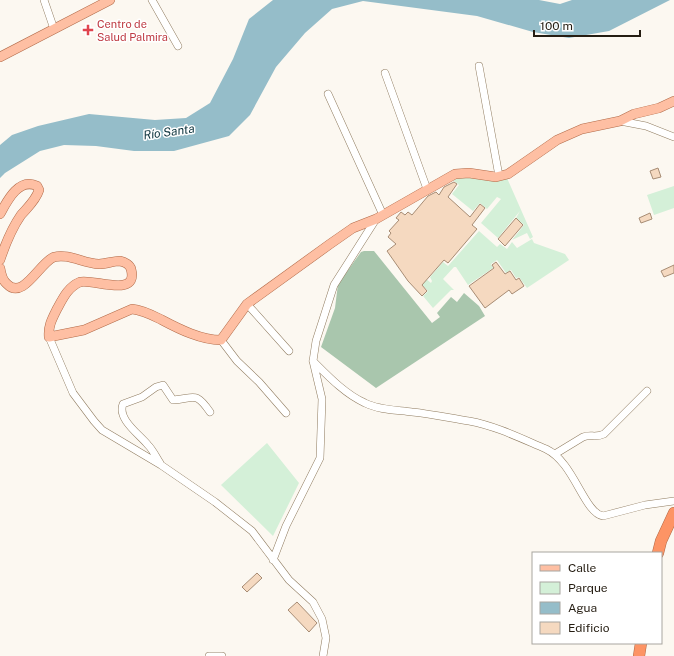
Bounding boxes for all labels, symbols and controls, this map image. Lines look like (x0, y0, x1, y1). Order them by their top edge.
scale bar (534, 12, 640, 38)
place label: Centro de Salud Palmira (97, 18, 168, 43)
text: 100 m (540, 19, 573, 33)
marker: Centro de Salud Palmira (82, 24, 94, 36)
water label: Río Santa (142, 121, 196, 143)
legend (532, 552, 662, 644)
text: Calle (568, 561, 597, 575)
text: Parque (568, 581, 608, 595)
text: Agua (568, 601, 597, 615)
text: Edificio (568, 621, 610, 635)

